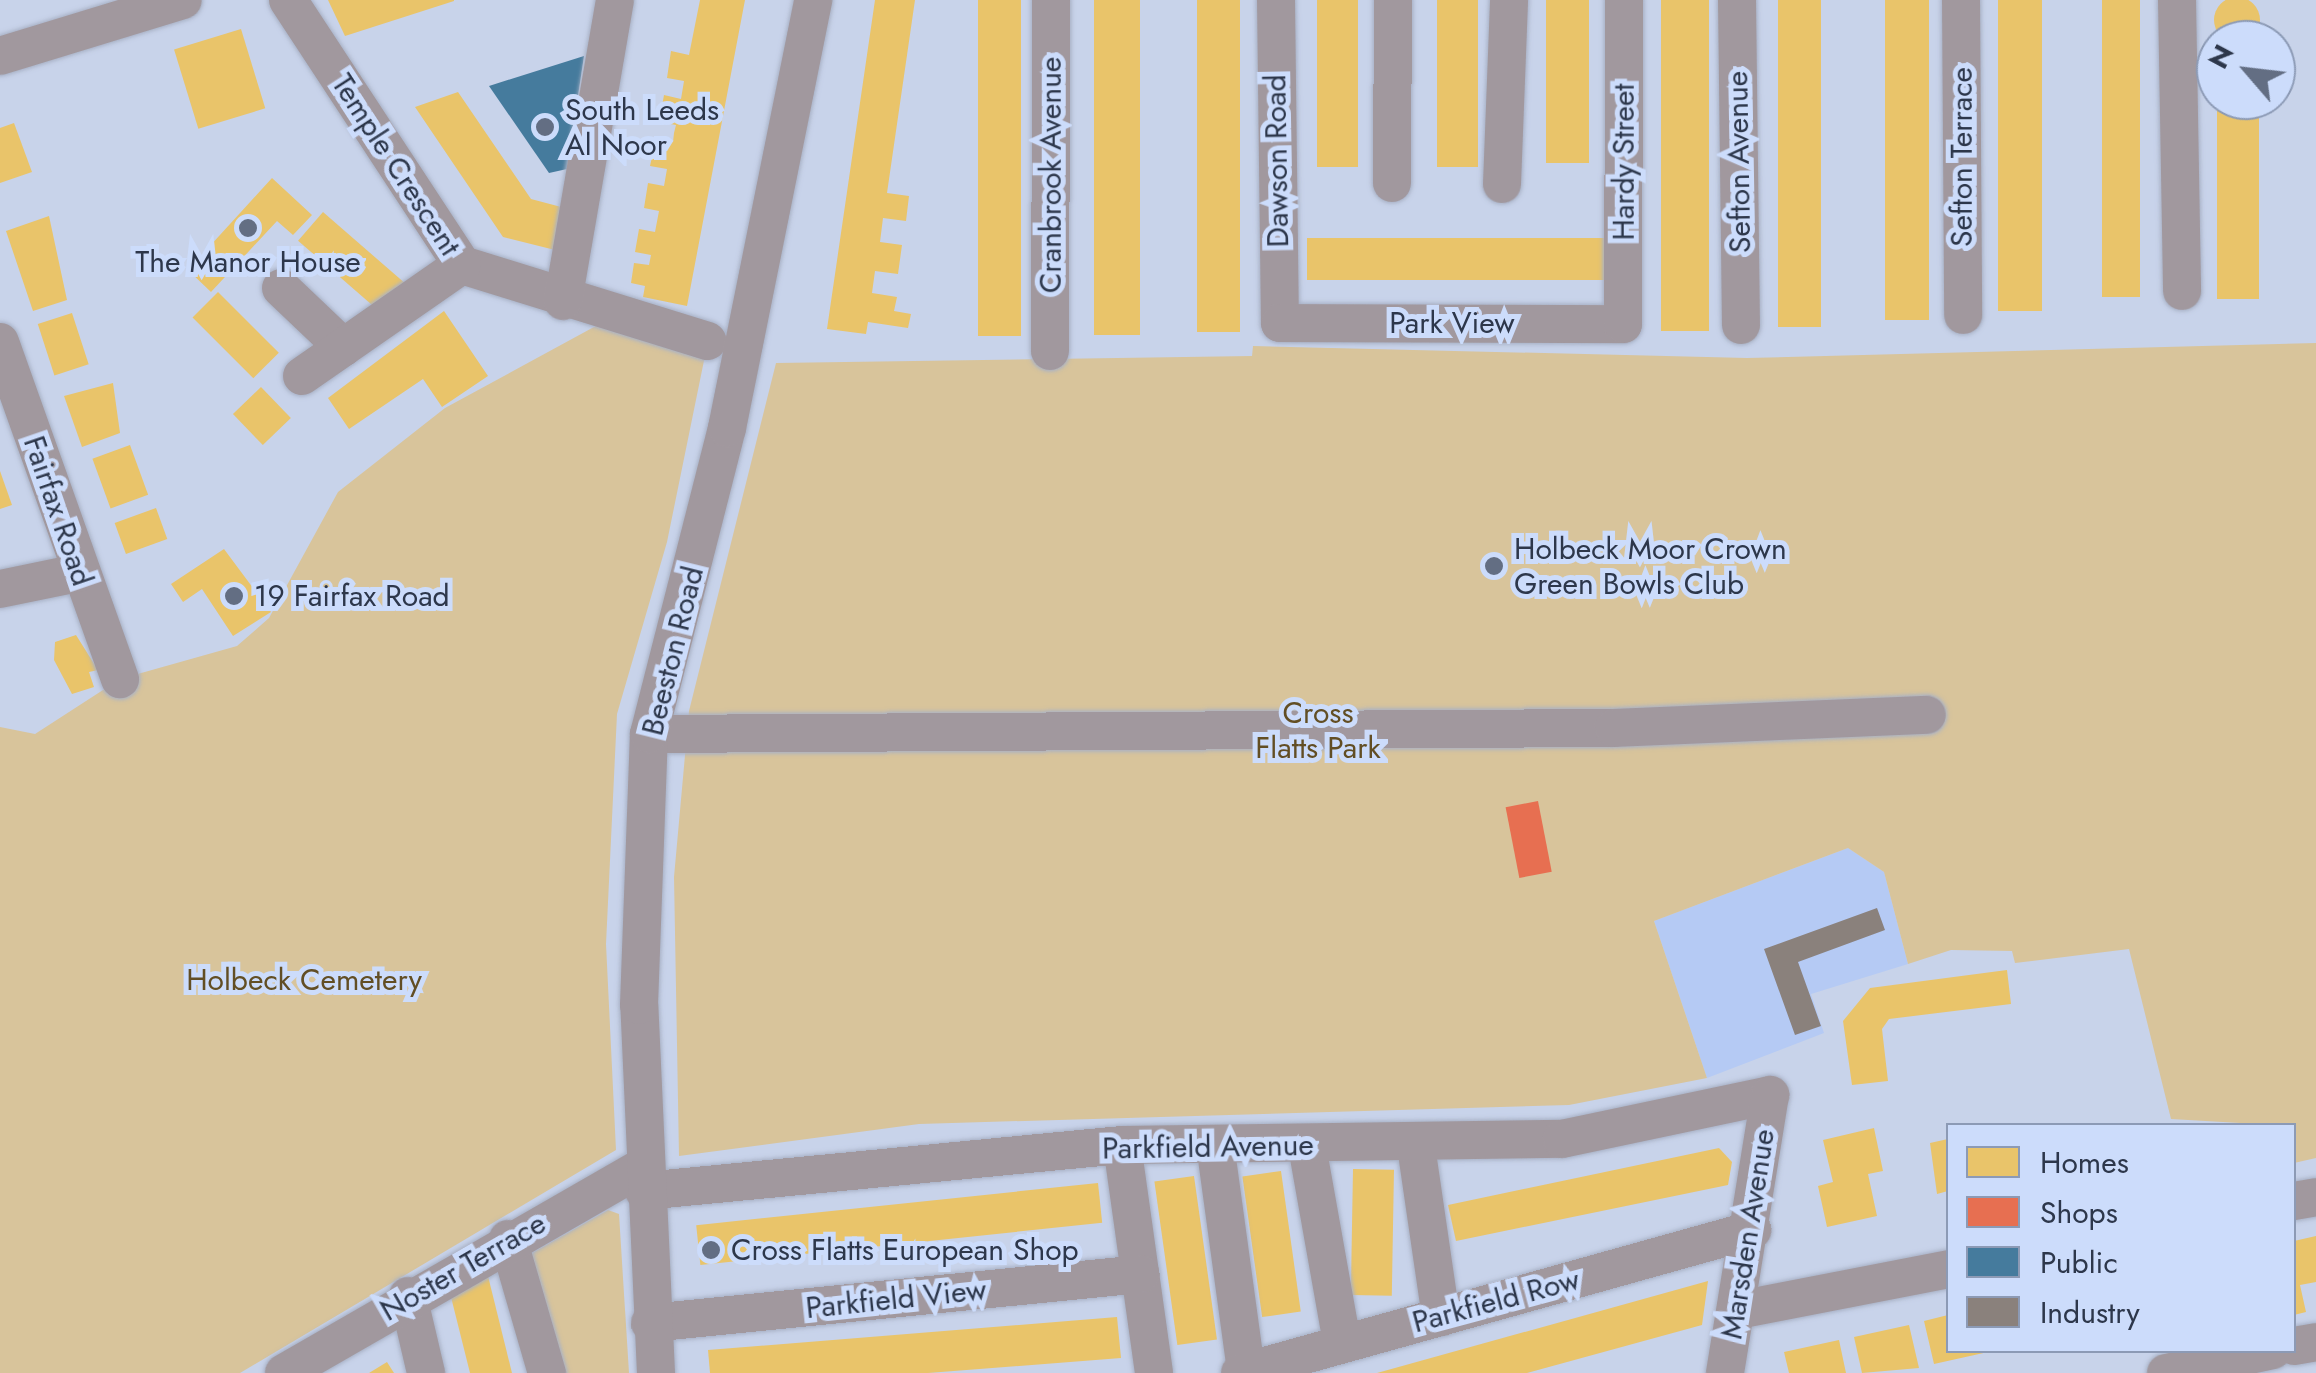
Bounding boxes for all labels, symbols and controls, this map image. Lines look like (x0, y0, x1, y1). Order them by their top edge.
north arrow (2196, 20, 2296, 120)
text: N (2198, 37, 2244, 76)
street label: Cranbrook Avenue (1033, 57, 1069, 293)
street label: Sefton Terrace (1944, 67, 1980, 247)
street label: Temple Crescent (324, 68, 468, 262)
street label: Sefton Avenue (1719, 71, 1759, 253)
street label: Dawson Road (1257, 74, 1297, 248)
street label: Hardy Street (1606, 83, 1642, 241)
place label: South Leeds Al Noor (565, 92, 719, 162)
marker: South Leeds Al Noor (534, 116, 556, 138)
marker: The Manor House (237, 217, 259, 239)
place label: The Manor House (135, 244, 361, 280)
street label: Park View (1389, 305, 1515, 341)
street label: Fairfax Road (16, 431, 100, 591)
place label: Holbeck Moor Crown Green Bowls Club (1514, 531, 1787, 602)
marker: Holbeck Moor Crown Green Bowls Club (1483, 555, 1505, 577)
street label: Beeston Road (635, 563, 711, 739)
place label: 19 Fairfax Road (254, 578, 450, 614)
marker: 19 Fairfax Road (223, 585, 245, 607)
park label: Cross Flatts Park (1255, 695, 1381, 766)
park label: Holbeck Cemetery (186, 962, 422, 998)
legend (1946, 1123, 2296, 1353)
street label: Parkfield Avenue (1102, 1127, 1314, 1167)
street label: Marsden Avenue (1714, 1127, 1782, 1341)
text: Homes (2040, 1141, 2129, 1184)
text: Shops (2040, 1191, 2118, 1234)
street label: Noster Terrace (374, 1205, 552, 1329)
place label: Cross Flatts European Shop (731, 1232, 1079, 1268)
marker: Cross Flatts European Shop (700, 1239, 722, 1261)
text: Public (2040, 1241, 2118, 1284)
street label: Parkfield Row (1409, 1261, 1583, 1341)
street label: Parkfield View (804, 1272, 988, 1326)
text: Industry (2040, 1291, 2140, 1334)

